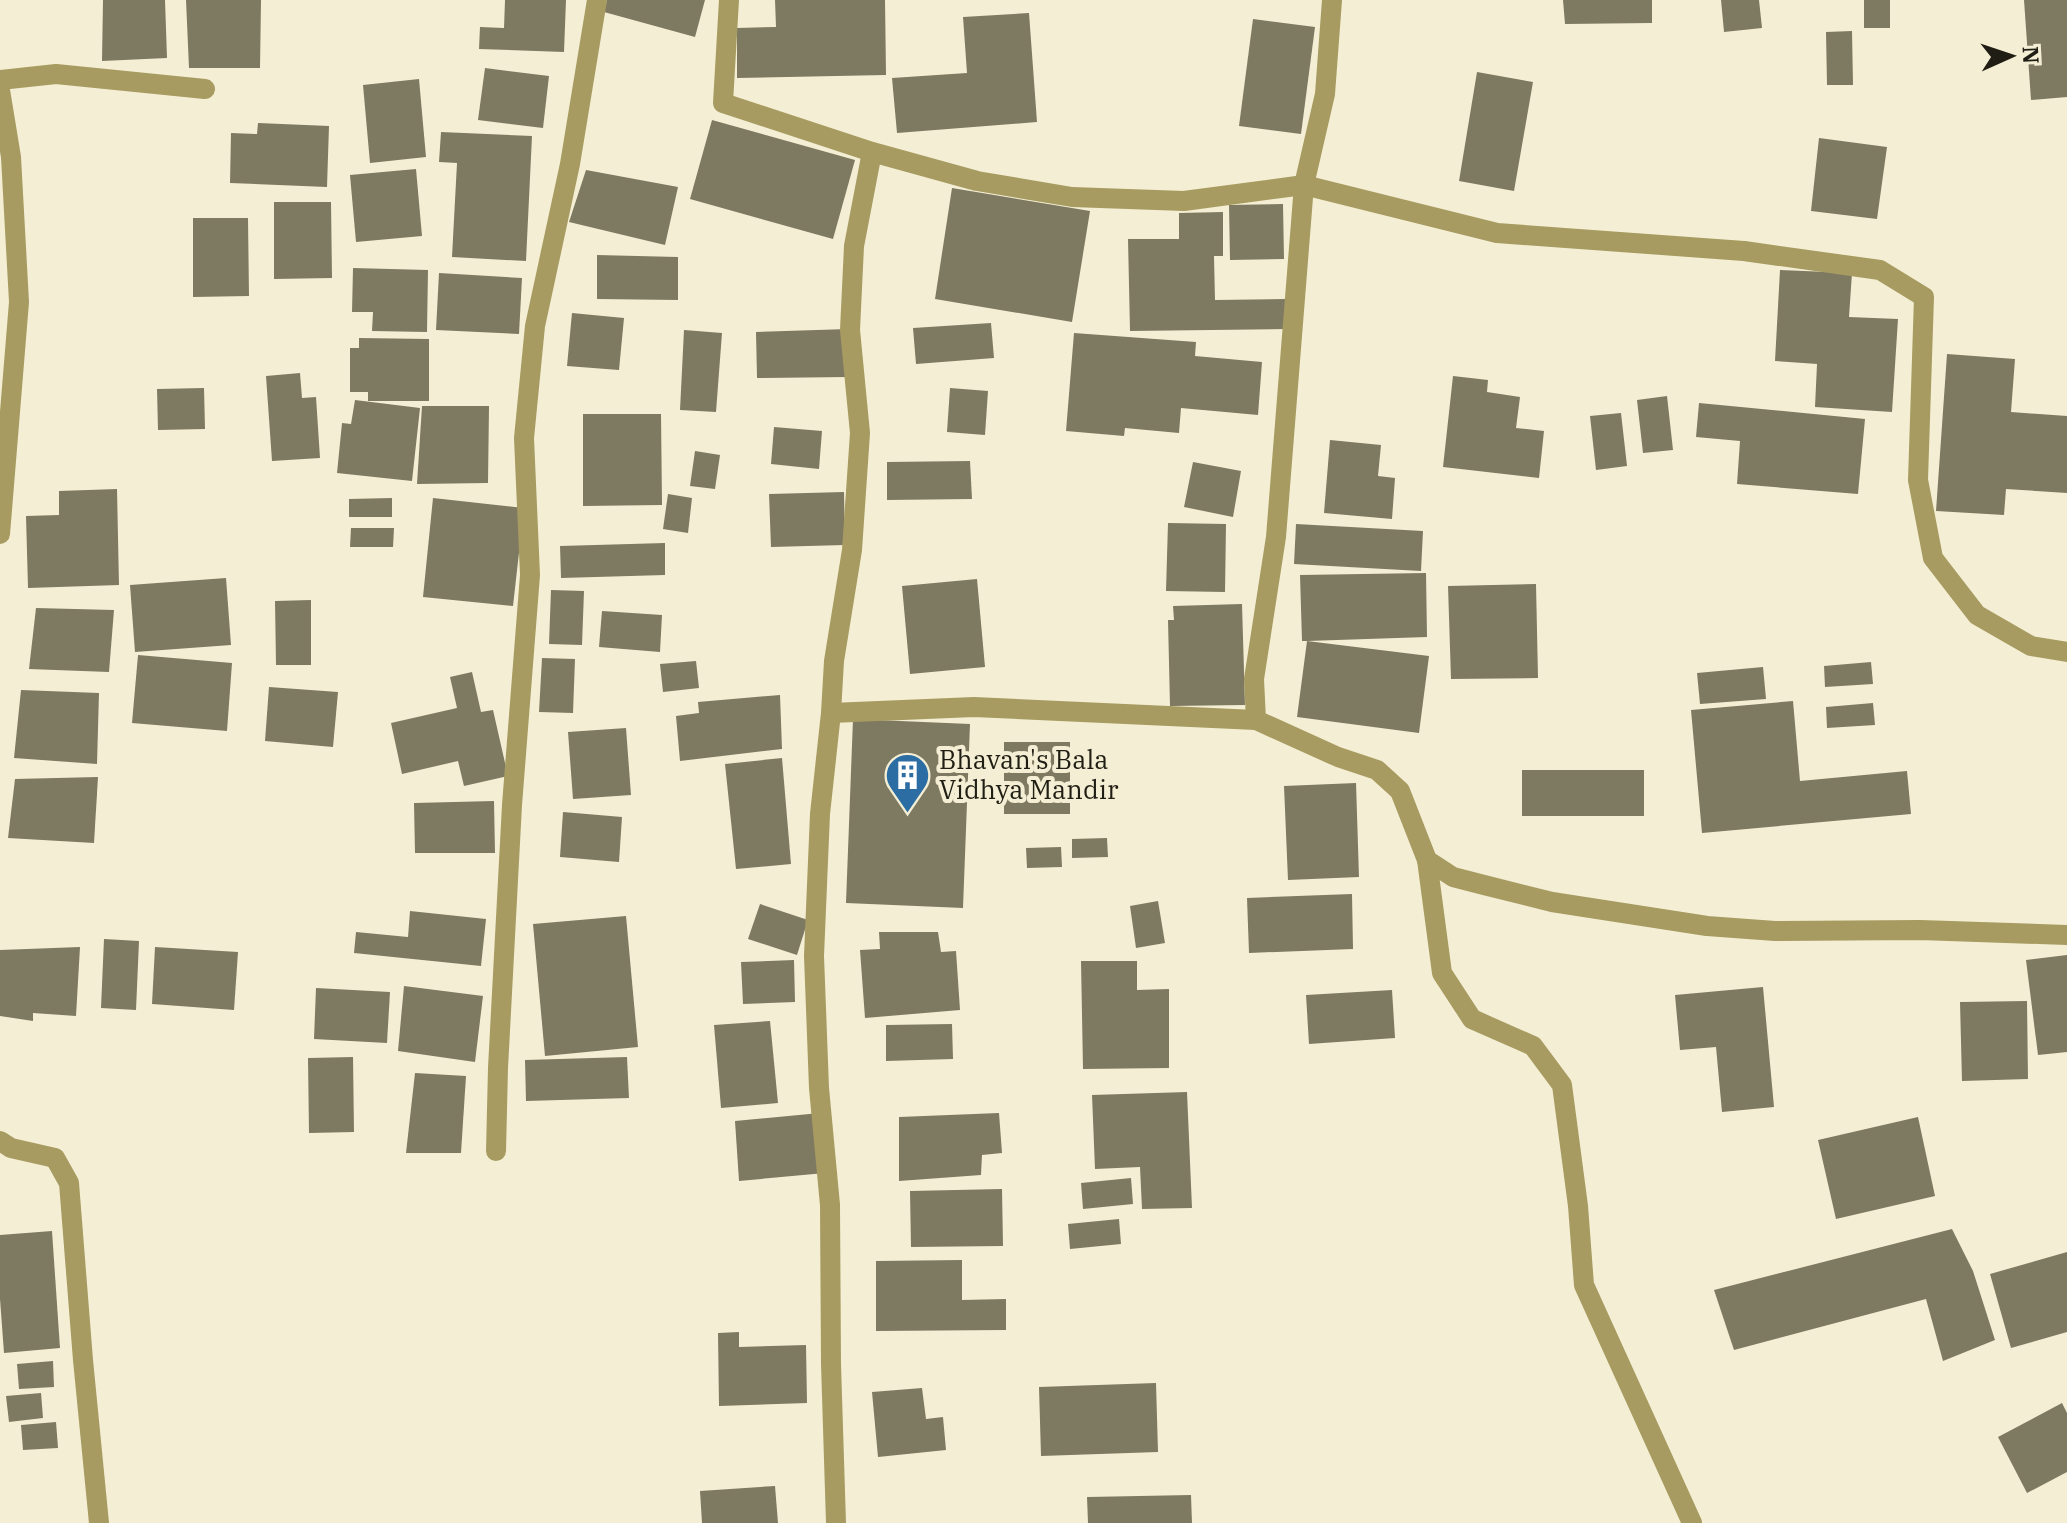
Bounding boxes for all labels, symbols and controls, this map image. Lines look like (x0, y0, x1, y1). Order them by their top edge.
north arrow (1971, 16, 2051, 96)
text: N (2017, 45, 2046, 64)
place label: Bhavan's Bala Vidhya Mandir (939, 742, 1119, 806)
building icon: Bhavan's Bala Vidhya Mandir (884, 751, 932, 814)

